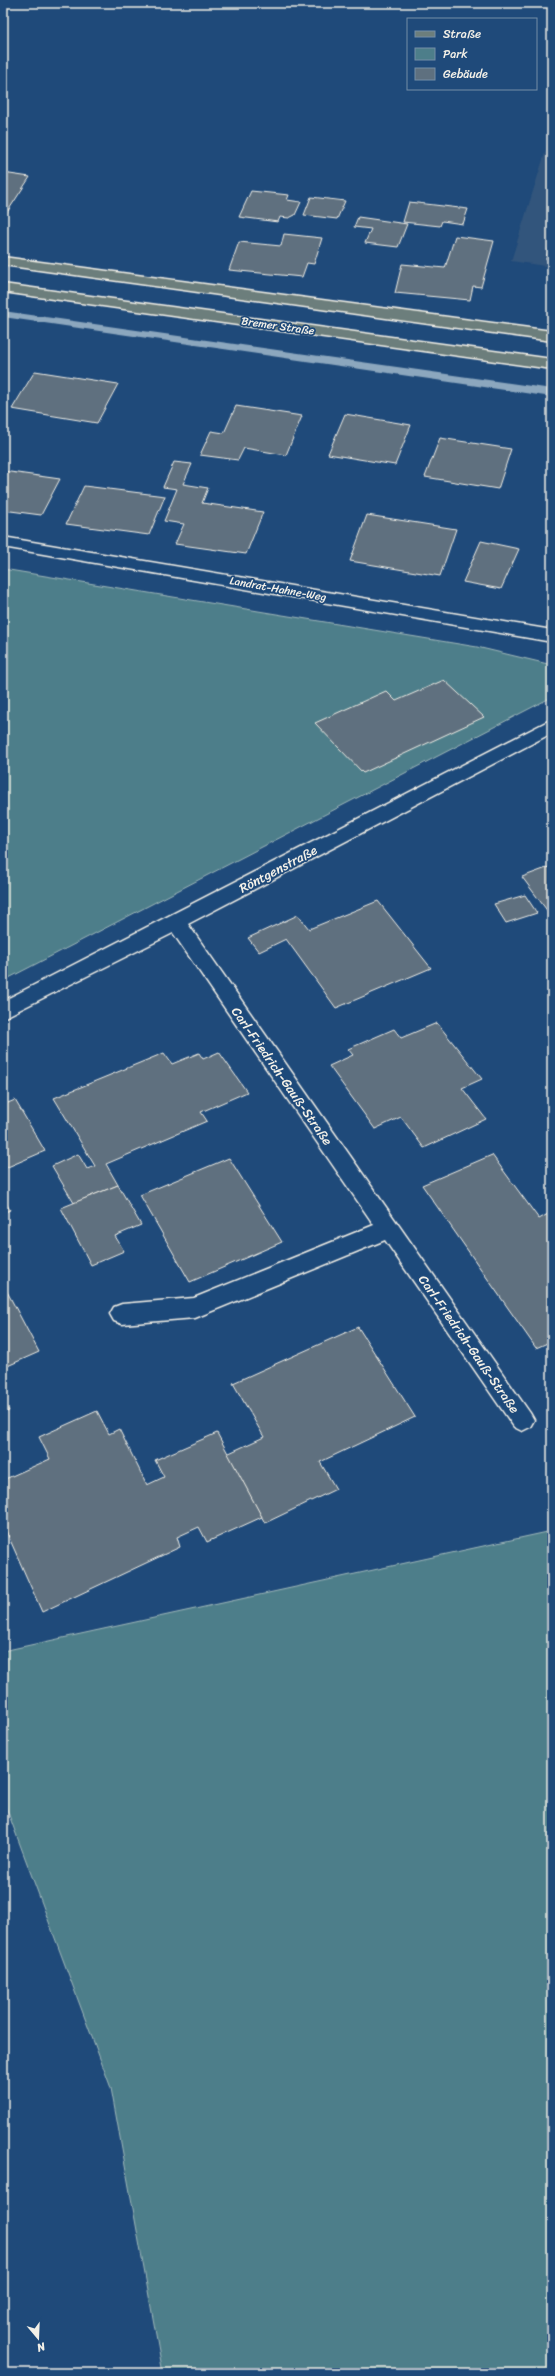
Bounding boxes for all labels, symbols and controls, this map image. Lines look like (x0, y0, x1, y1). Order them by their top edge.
legend (407, 18, 537, 90)
text: Straße (443, 23, 481, 45)
text: Park (443, 43, 468, 65)
text: Gebäude (443, 63, 488, 85)
street label: Bremer Straße (240, 311, 316, 341)
street label: Landrat-Hahne-Weg (228, 571, 328, 607)
street label: Röntgenstraße (235, 839, 321, 899)
street label: Carl-Friedrich-Gauß-Straße (225, 1002, 339, 1150)
street label: Carl-Friedrich-Gauß-Straße (412, 1270, 526, 1418)
north arrow (18, 2318, 58, 2358)
text: N (34, 2336, 49, 2357)

